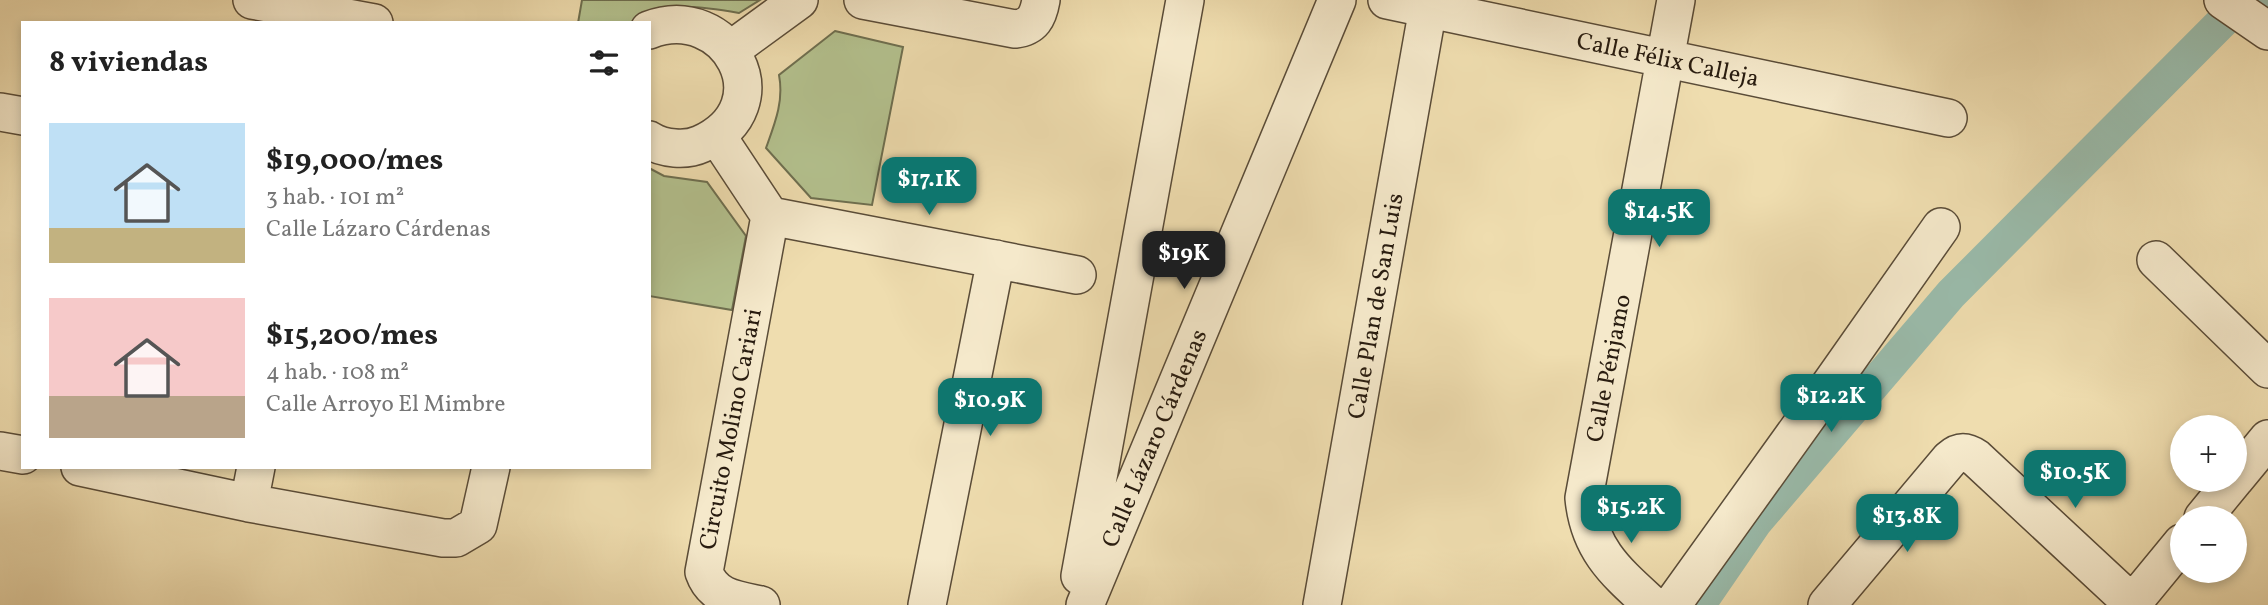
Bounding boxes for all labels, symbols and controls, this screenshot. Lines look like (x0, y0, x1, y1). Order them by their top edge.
street label: Calle Félix Calleja (1573, 25, 1762, 97)
text: 8 viviendas (49, 42, 208, 84)
icon: filters (585, 44, 623, 82)
text: $19,000/mes (266, 140, 443, 182)
icon: home (105, 151, 189, 235)
pin: $17.1K (872, 158, 986, 217)
text: $17.1K (897, 164, 961, 196)
text: 3 hab. · 101 m² (266, 182, 404, 214)
pin: $14.5K (1602, 190, 1716, 249)
street label: Calle Plan de San Luis (1340, 191, 1414, 422)
text: $14.5K (1624, 196, 1694, 228)
text: Calle Lázaro Cárdenas (266, 214, 491, 246)
pin: $19K (1143, 232, 1225, 291)
text: $19K (1158, 238, 1210, 270)
street label: Calle Pénjamo (1579, 291, 1641, 445)
street label: Circuito Molino Cariari (692, 306, 772, 553)
text: $15,200/mes (266, 315, 438, 357)
street label: Calle Lázaro Cárdenas (1094, 324, 1217, 553)
icon: home (105, 326, 189, 410)
text: 4 hab. · 108 m² (266, 357, 409, 389)
pin: $12.2K (1774, 374, 1888, 434)
pin: $10.9K (933, 378, 1047, 438)
text: $12.2K (1796, 381, 1866, 413)
text: $10.9K (954, 385, 1026, 417)
text: Calle Arroyo El Mimbre (266, 389, 505, 421)
map controls (2170, 415, 2247, 583)
button: + (2170, 415, 2247, 492)
pin: $10.5K (2018, 450, 2132, 510)
text: $10.5K (2040, 457, 2110, 489)
pin: $15.2K (1574, 486, 1688, 545)
text: $15.2K (1597, 492, 1665, 524)
pin: $13.8K (1850, 494, 1964, 554)
text: $13.8K (1872, 501, 1942, 533)
button: − (2170, 506, 2247, 583)

